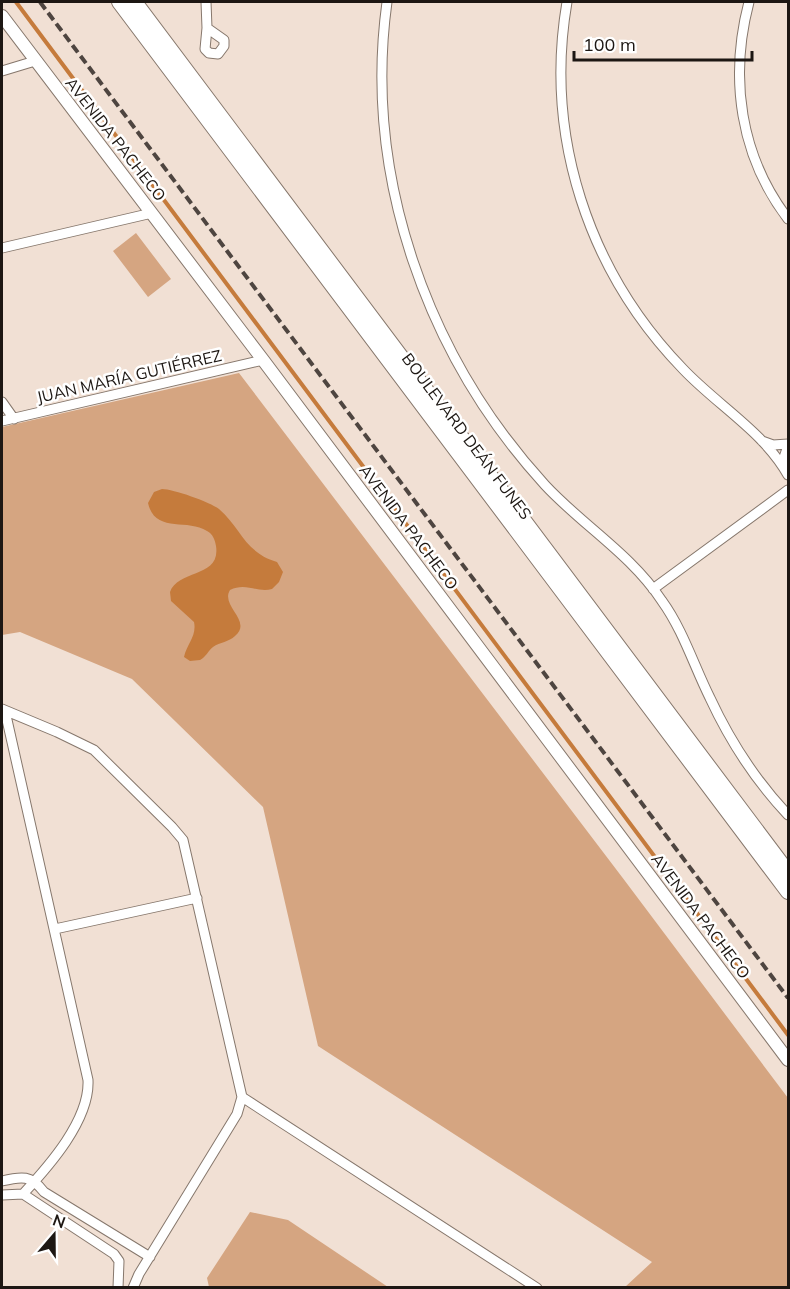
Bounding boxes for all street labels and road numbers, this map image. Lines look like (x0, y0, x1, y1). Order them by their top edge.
street label: AVENIDA PACHECO (61, 73, 171, 205)
street label: JUAN MARÍA GUTIÉRREZ (35, 345, 223, 407)
street label: BOULEVARD DEÁN FUNES (398, 349, 536, 523)
street label: AVENIDA PACHECO (355, 460, 463, 594)
street label: AVENIDA PACHECO (647, 849, 755, 983)

